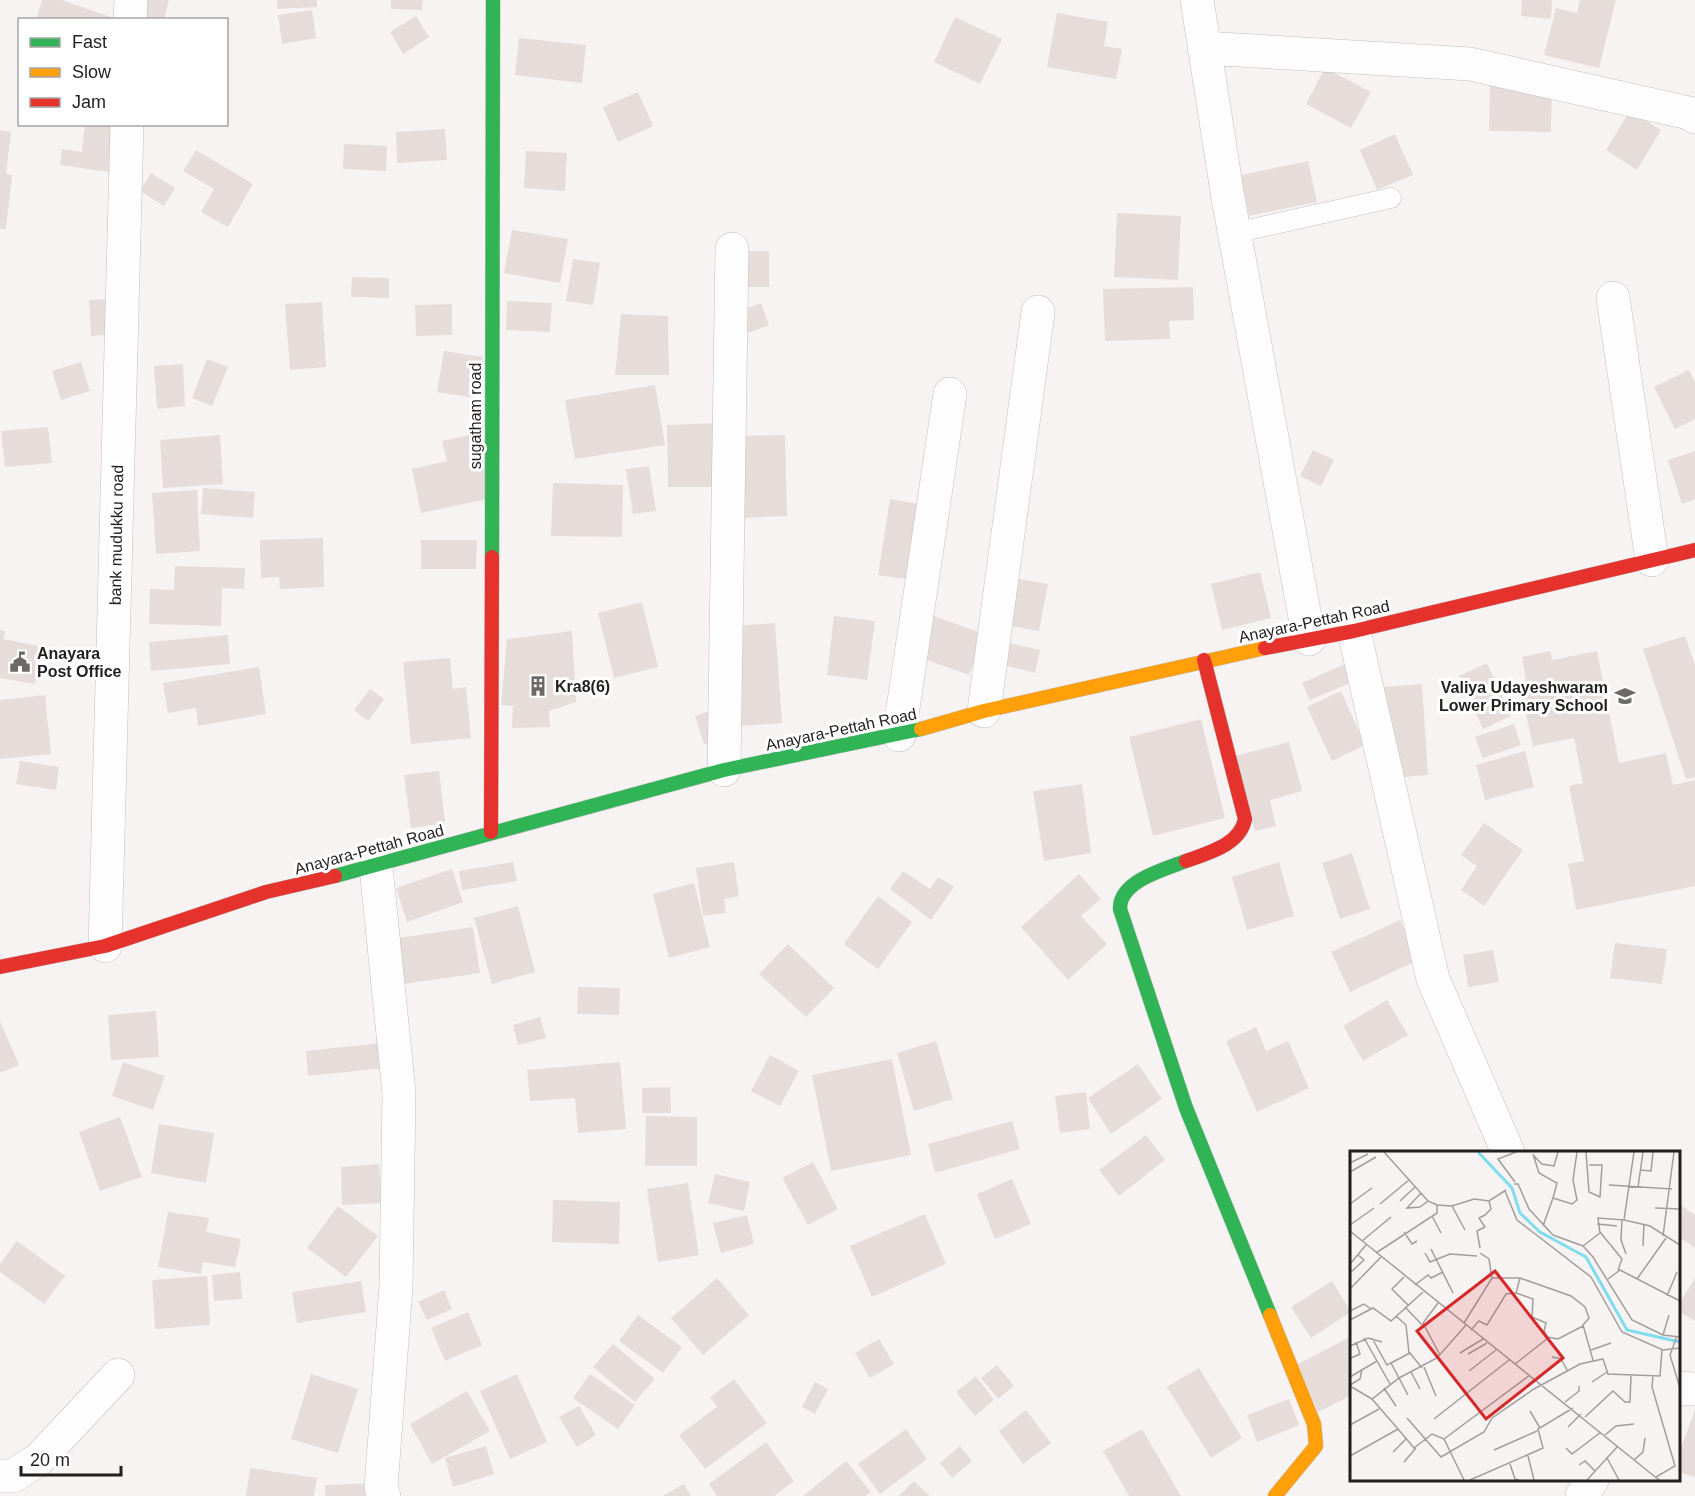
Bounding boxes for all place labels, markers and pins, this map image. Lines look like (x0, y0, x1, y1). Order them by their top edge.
place label: Anayara Post Office (37, 645, 122, 680)
public building icon: Anayara Post Office (8, 650, 32, 674)
building icon: Kra8(6) (526, 674, 550, 698)
place label: Kra8(6) (555, 678, 610, 695)
place label: Valiya Udayeshwaram Lower Primary School (1439, 679, 1608, 714)
school or university icon: Valiya Udayeshwaram Lower Primary School (1613, 684, 1637, 708)

